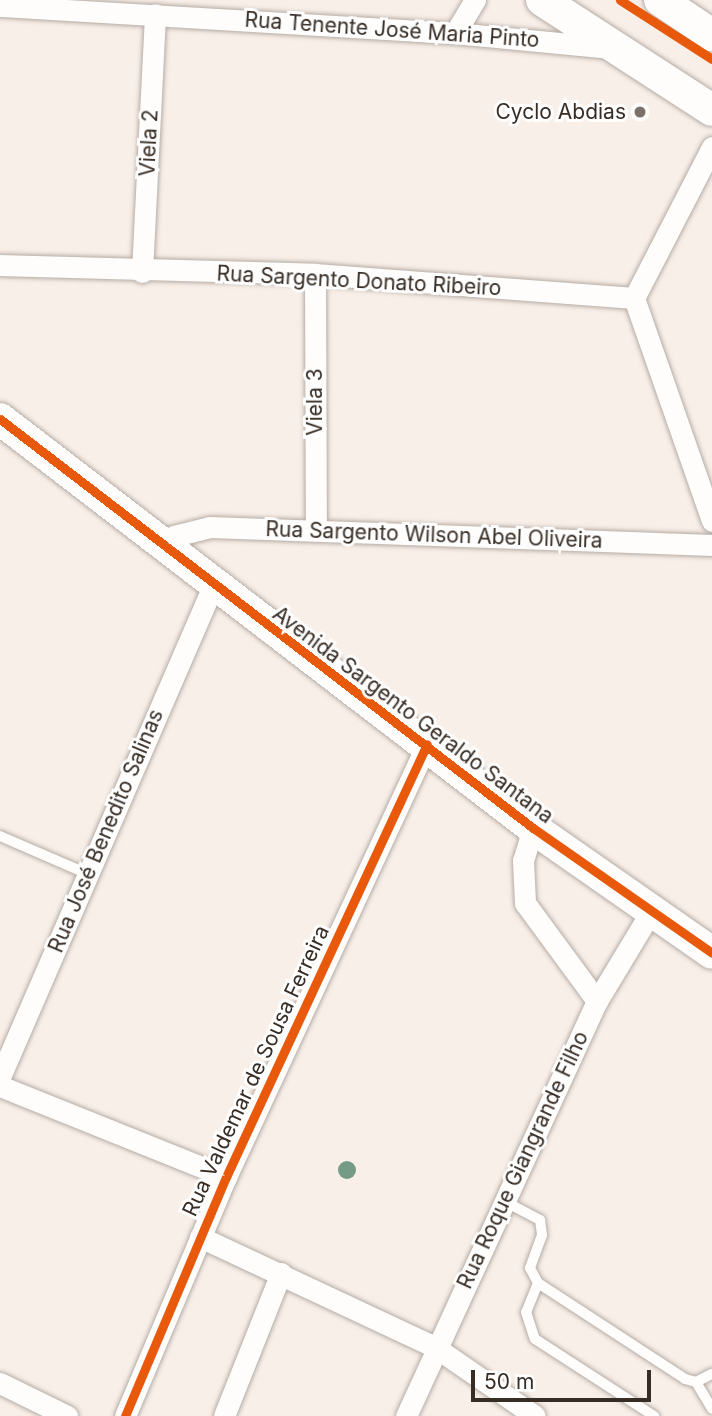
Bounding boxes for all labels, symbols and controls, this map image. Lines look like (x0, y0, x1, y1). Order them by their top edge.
street label: Rua Tenente José Maria Pinto (244, 7, 540, 53)
place label: Cyclo Abdias (496, 99, 626, 125)
marker: Cyclo Abdias (632, 104, 648, 120)
street label: Viela 2 (135, 109, 163, 177)
street label: Rua Sargento Donato Ribeiro (216, 261, 502, 301)
street label: Viela 3 (302, 368, 328, 436)
street label: Rua Sargento Wilson Abel Oliveira (265, 517, 603, 553)
street label: Avenida Sargento Geraldo Santana (268, 601, 558, 829)
street label: Rua José Benedito Salinas (43, 706, 169, 956)
street label: Rua Valdemar de Sousa Ferreira (177, 922, 335, 1220)
street label: Rua Roque Giangrande Filho (452, 1027, 594, 1293)
scale bar (474, 1356, 654, 1400)
text: 50 m (484, 1369, 534, 1394)

